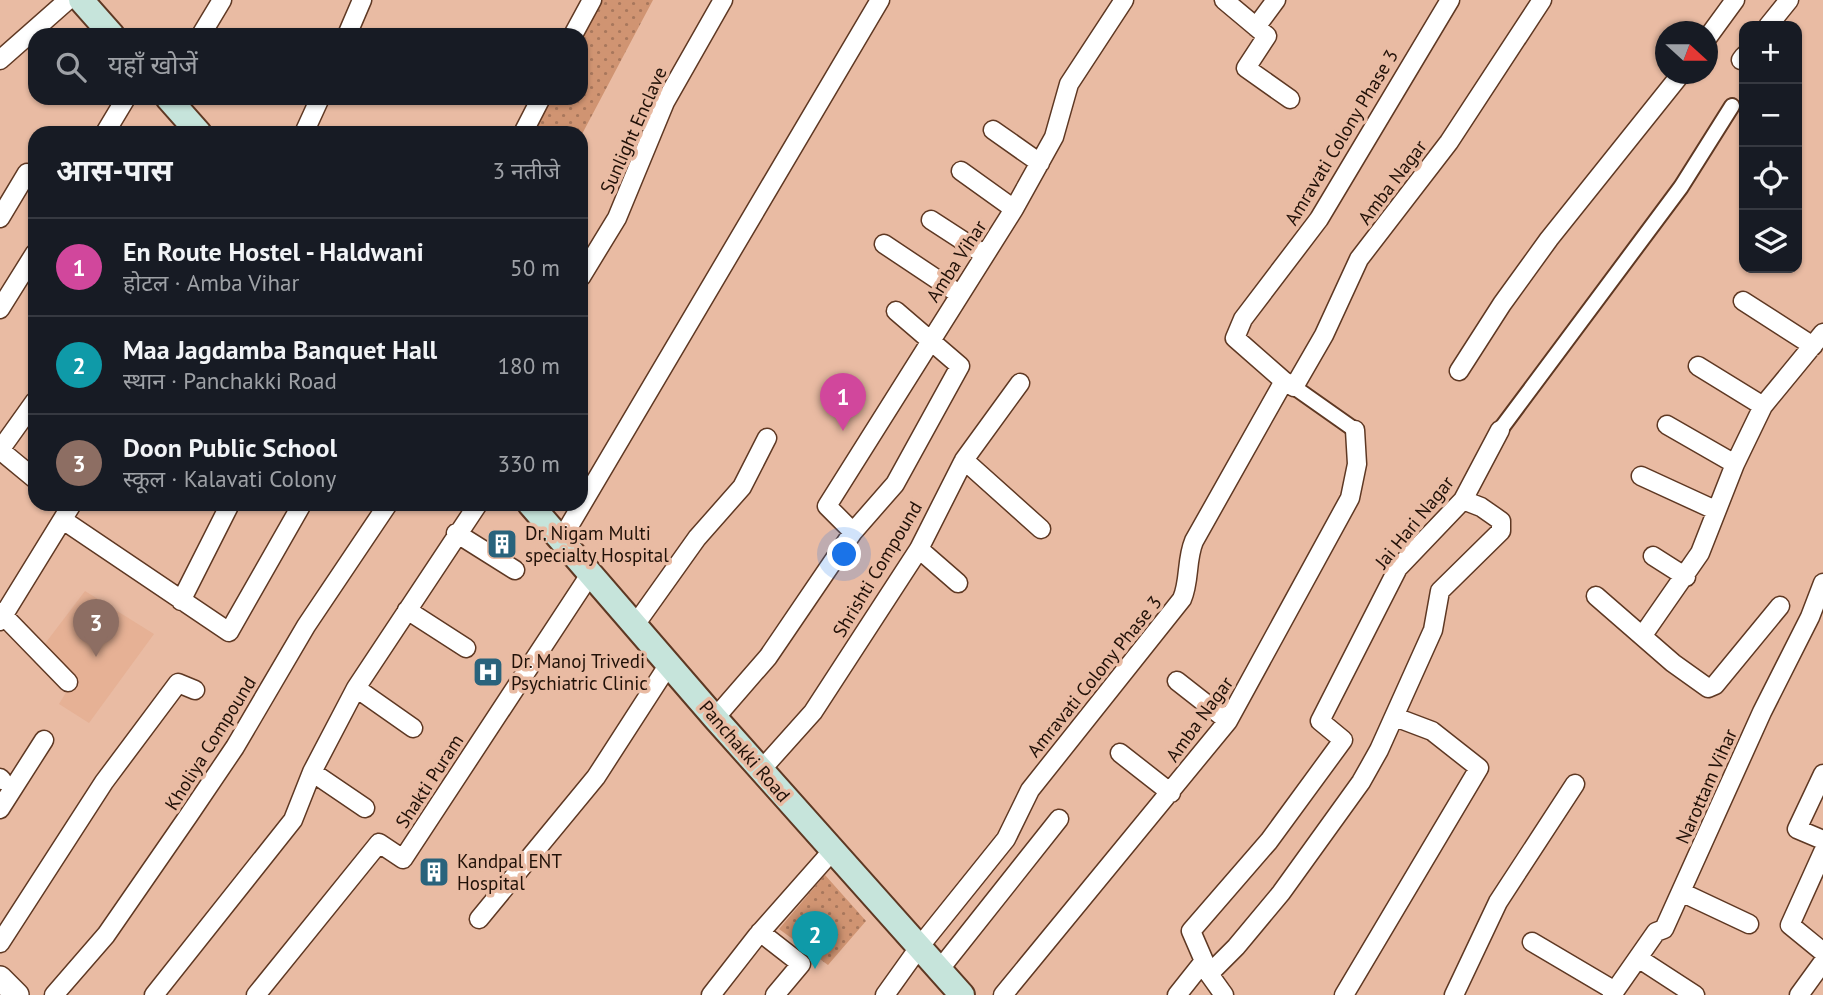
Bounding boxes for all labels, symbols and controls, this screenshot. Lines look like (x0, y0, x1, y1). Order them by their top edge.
north arrow (1655, 21, 1718, 84)
map controls (1739, 21, 1802, 273)
button: + (1739, 21, 1802, 84)
search box (28, 28, 588, 105)
street label: Amravati Colony Phase 3 (1279, 45, 1403, 229)
icon: search (52, 48, 90, 86)
text: यहाँ खोजें (108, 48, 198, 81)
street label: Sunlight Enclave (594, 63, 672, 197)
button: − (1739, 84, 1802, 147)
street label: Amba Nagar (1352, 135, 1432, 229)
button: locate (1739, 147, 1802, 210)
text: आस-पास (56, 150, 173, 189)
text: 3 नतीजे (492, 156, 560, 185)
button: layers (1739, 210, 1802, 273)
street label: Amba Vihar (921, 215, 992, 306)
text: En Route Hostel - Haldwani (123, 235, 424, 268)
text: 1 (72, 253, 86, 282)
text: 50 m (510, 253, 560, 282)
text: होटल · Amba Vihar (123, 268, 299, 297)
text: Maa Jagdamba Banquet Hall (123, 333, 437, 366)
text: 2 (72, 351, 86, 380)
text: 180 m (498, 351, 560, 380)
text: स्थान · Panchakki Road (123, 366, 337, 395)
pin: 1 (820, 373, 866, 431)
text: Doon Public School (123, 431, 337, 464)
text: 3 (72, 449, 86, 478)
text: 330 m (498, 449, 560, 478)
text: स्कूल · Kalavati Colony (123, 464, 336, 493)
street label: Jai Hari Nagar (1369, 470, 1459, 574)
street label: Shrishti Compound (827, 497, 927, 641)
place label: Dr. Nigam Multi specialty Hospital (525, 521, 669, 567)
building icon: Dr. Nigam Multi specialty Hospital (485, 527, 519, 561)
your location (827, 537, 861, 571)
street label: Amravati Colony Phase 3 (1021, 590, 1167, 762)
pin: 3 (73, 599, 119, 657)
place label: Dr. Manoj Trivedi Psychiatric Clinic (511, 649, 648, 695)
hospital icon: Dr. Manoj Trivedi Psychiatric Clinic (471, 655, 505, 689)
street label: Amba Nagar (1160, 671, 1238, 766)
street label: Kholiya Compound (159, 672, 261, 814)
street label: Panchakki Road (694, 695, 796, 807)
street label: Narottam Vihar (1670, 724, 1742, 847)
street label: Shakti Puram (390, 730, 468, 832)
place label: Kandpal ENT Hospital (457, 849, 562, 895)
building icon: Kandpal ENT Hospital (417, 855, 451, 889)
pin: 2 (792, 911, 838, 969)

